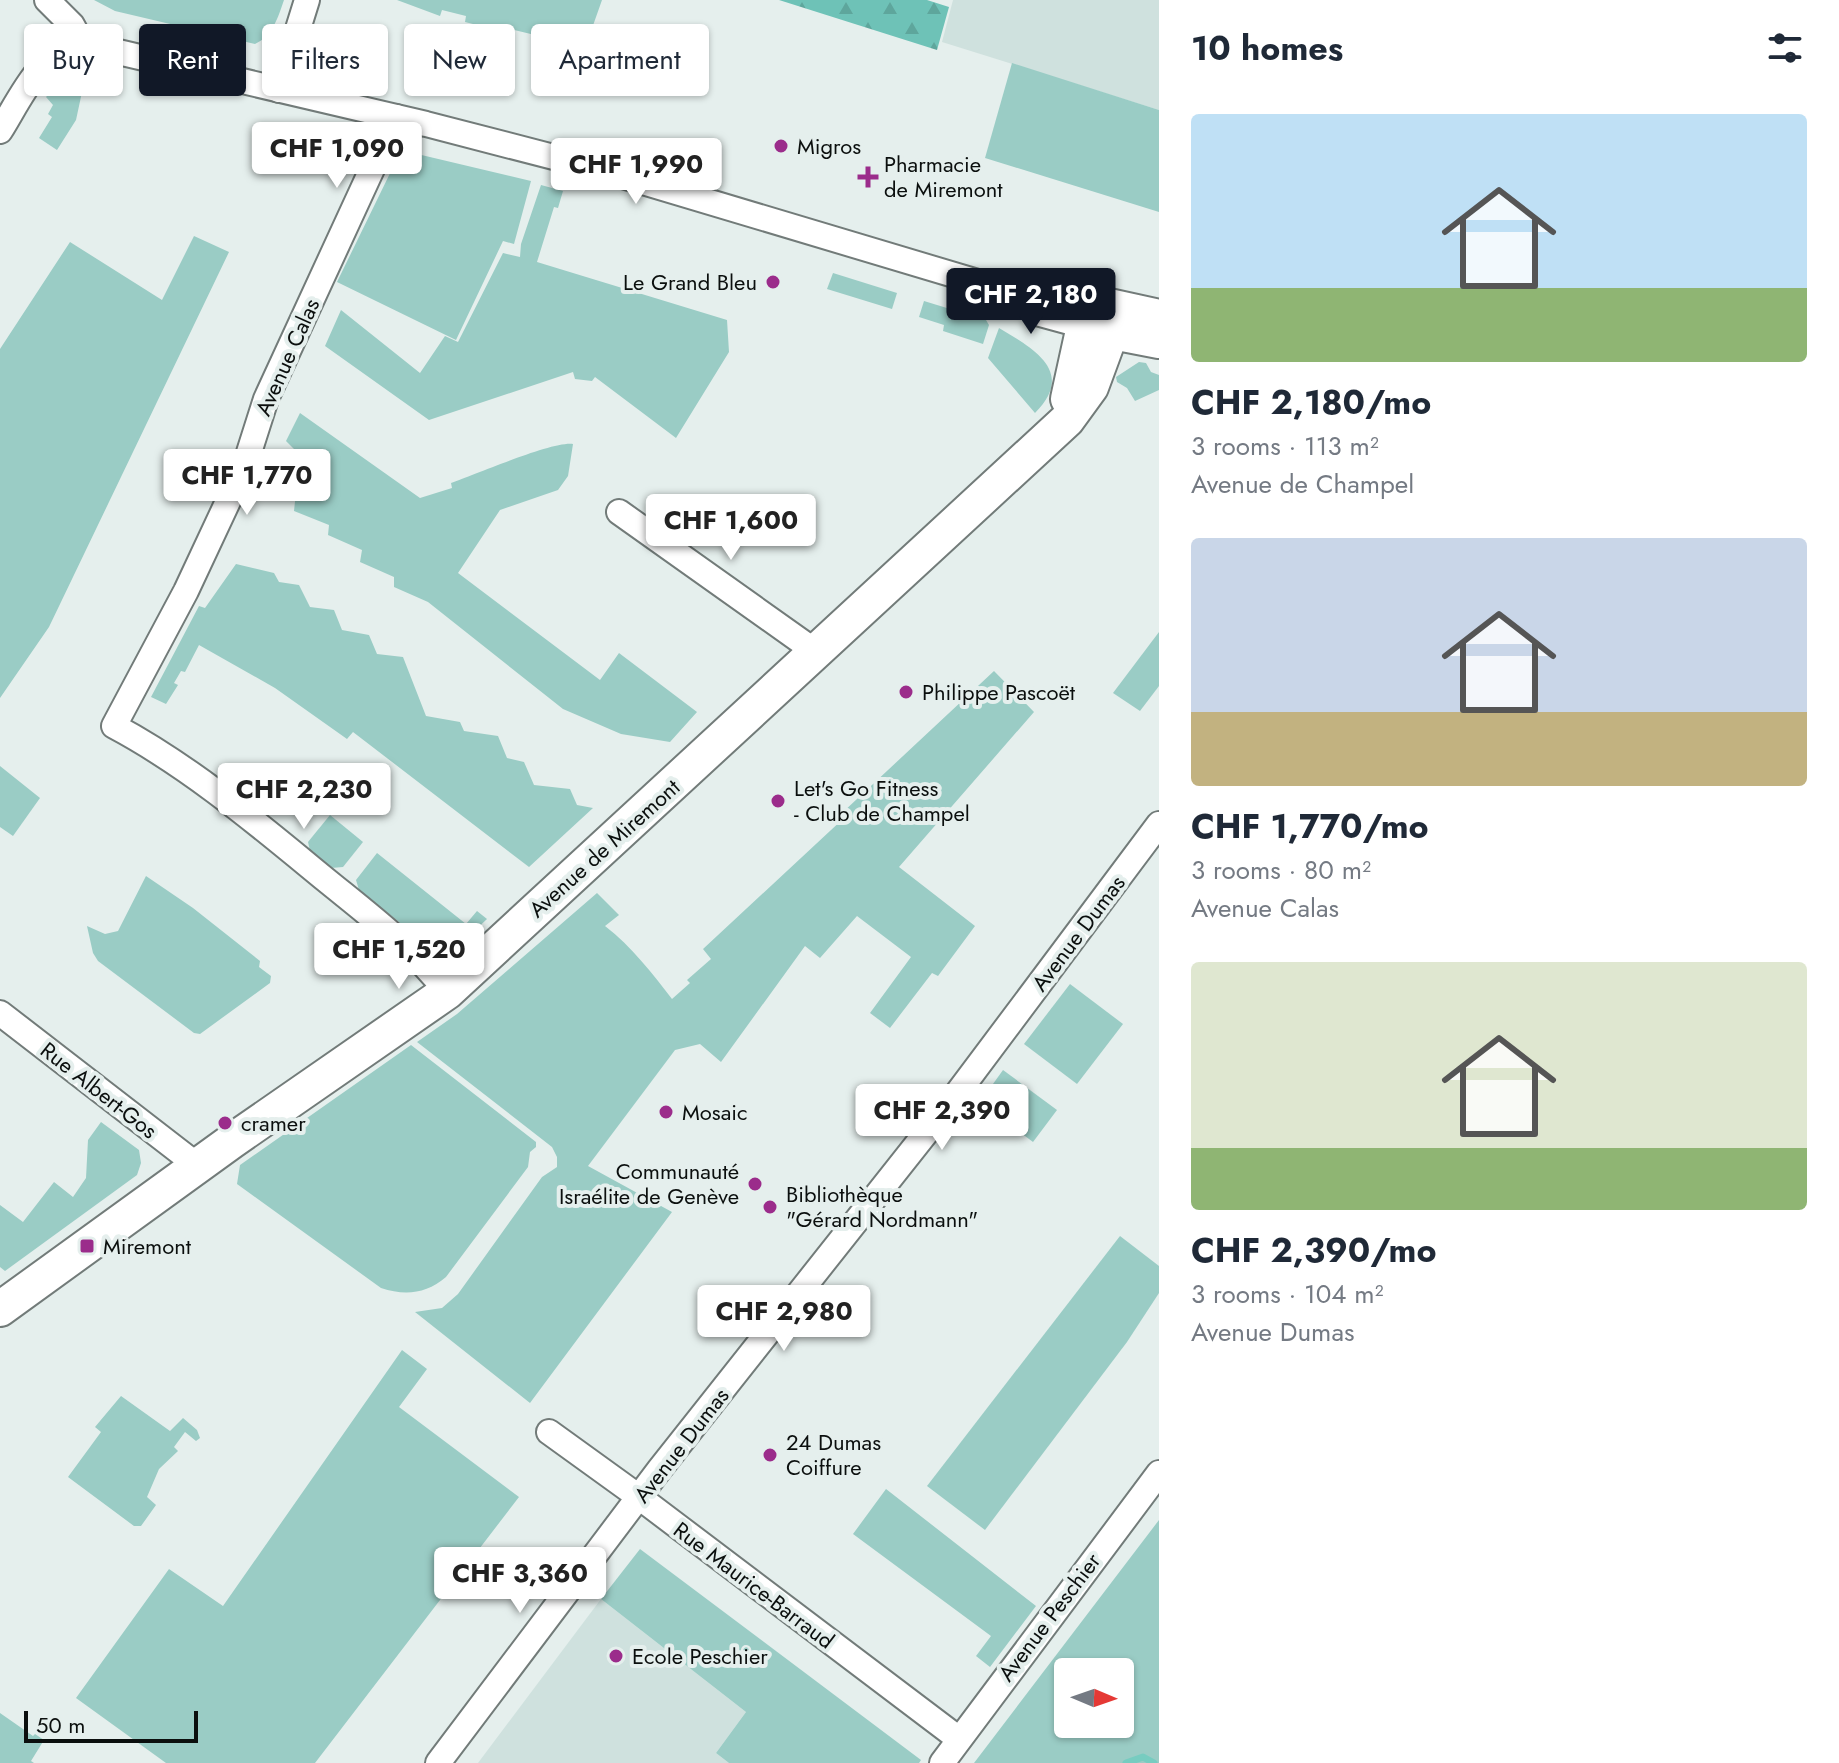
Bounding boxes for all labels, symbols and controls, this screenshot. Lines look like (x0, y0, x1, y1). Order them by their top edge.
chip: Buy (24, 24, 123, 96)
chip: Rent (139, 24, 246, 96)
chip: Filters (262, 24, 388, 96)
chip: New (404, 24, 515, 96)
chip: Apartment (531, 24, 709, 96)
text: 10 homes (1191, 24, 1343, 73)
icon: filters (1763, 26, 1807, 70)
pin: CHF 1,090 (245, 122, 429, 190)
text: CHF 1,090 (270, 129, 404, 167)
place label: Migros (797, 130, 861, 162)
marker: Migros (772, 137, 790, 155)
pin: CHF 1,990 (544, 138, 728, 206)
text: CHF 1,990 (569, 145, 703, 183)
place label: Pharmacie de Miremont (884, 148, 1003, 205)
icon: home (1427, 166, 1571, 310)
marker: Pharmacie de Miremont (859, 168, 877, 186)
place label: Le Grand Bleu (623, 266, 757, 298)
pin: CHF 2,180 (939, 268, 1123, 336)
marker: Le Grand Bleu (764, 273, 782, 291)
text: CHF 2,180 (964, 275, 1098, 313)
street label: Avenue Calas (247, 293, 327, 421)
text: CHF 2,180/mo (1191, 378, 1431, 427)
text: 3 rooms · 113 m² (1191, 427, 1379, 465)
pin: CHF 1,770 (155, 449, 339, 517)
text: CHF 1,770 (181, 456, 313, 494)
text: Avenue de Champel (1191, 465, 1414, 503)
pin: CHF 1,600 (639, 494, 823, 562)
text: CHF 1,600 (664, 501, 798, 539)
icon: home (1427, 590, 1571, 734)
place label: Philippe Pascoët (922, 676, 1076, 708)
marker: Philippe Pascoët (897, 683, 915, 701)
pin: CHF 2,230 (212, 763, 396, 831)
text: CHF 2,230 (236, 770, 372, 808)
street label: Avenue de Miremont (521, 771, 687, 925)
place label: Let's Go Fitness - Club de Champel (794, 772, 970, 829)
marker: Let's Go Fitness - Club de Champel (769, 792, 787, 810)
text: CHF 1,770/mo (1191, 802, 1429, 851)
text: 3 rooms · 80 m² (1191, 851, 1371, 889)
street label: Avenue Dumas (1024, 868, 1132, 998)
text: Avenue Calas (1191, 889, 1339, 927)
pin: CHF 1,520 (307, 923, 491, 991)
text: CHF 1,520 (332, 930, 466, 968)
icon: home (1427, 1014, 1571, 1158)
street label: Rue Albert-Gos (34, 1034, 164, 1146)
pin: CHF 2,390 (850, 1084, 1034, 1152)
text: CHF 2,390 (873, 1091, 1011, 1129)
place label: Mosaic (682, 1096, 748, 1128)
marker: Mosaic (657, 1103, 675, 1121)
place label: cramer (241, 1107, 306, 1139)
marker: cramer (216, 1114, 234, 1132)
place label: Communauté Israélite de Genève (559, 1155, 739, 1212)
marker: Communauté Israélite de Genève (746, 1175, 764, 1193)
place label: Bibliothèque "Gérard Nordmann" (786, 1178, 978, 1235)
marker: Bibliothèque "Gérard Nordmann" (761, 1198, 779, 1216)
text: CHF 2,390/mo (1191, 1226, 1436, 1275)
place label: Miremont (103, 1230, 192, 1262)
marker: Miremont (78, 1237, 96, 1255)
text: 3 rooms · 104 m² (1191, 1275, 1384, 1313)
pin: CHF 2,980 (692, 1285, 876, 1353)
text: CHF 2,980 (715, 1292, 853, 1330)
text: Avenue Dumas (1191, 1313, 1354, 1351)
street label: Avenue Dumas (626, 1381, 736, 1509)
place label: 24 Dumas Coiffure (786, 1426, 881, 1483)
marker: 24 Dumas Coiffure (761, 1446, 779, 1464)
street label: Rue Maurice-Barraud (667, 1514, 841, 1656)
street label: Avenue Peschier (990, 1546, 1108, 1688)
pin: CHF 3,360 (428, 1547, 612, 1615)
text: CHF 3,360 (452, 1554, 588, 1592)
place label: Ecole Peschier (632, 1640, 768, 1672)
marker: Ecole Peschier (607, 1647, 625, 1665)
north arrow (1054, 1658, 1134, 1738)
map controls (1054, 1658, 1134, 1738)
scale bar (24, 1707, 198, 1743)
text: 50 m (36, 1709, 85, 1741)

